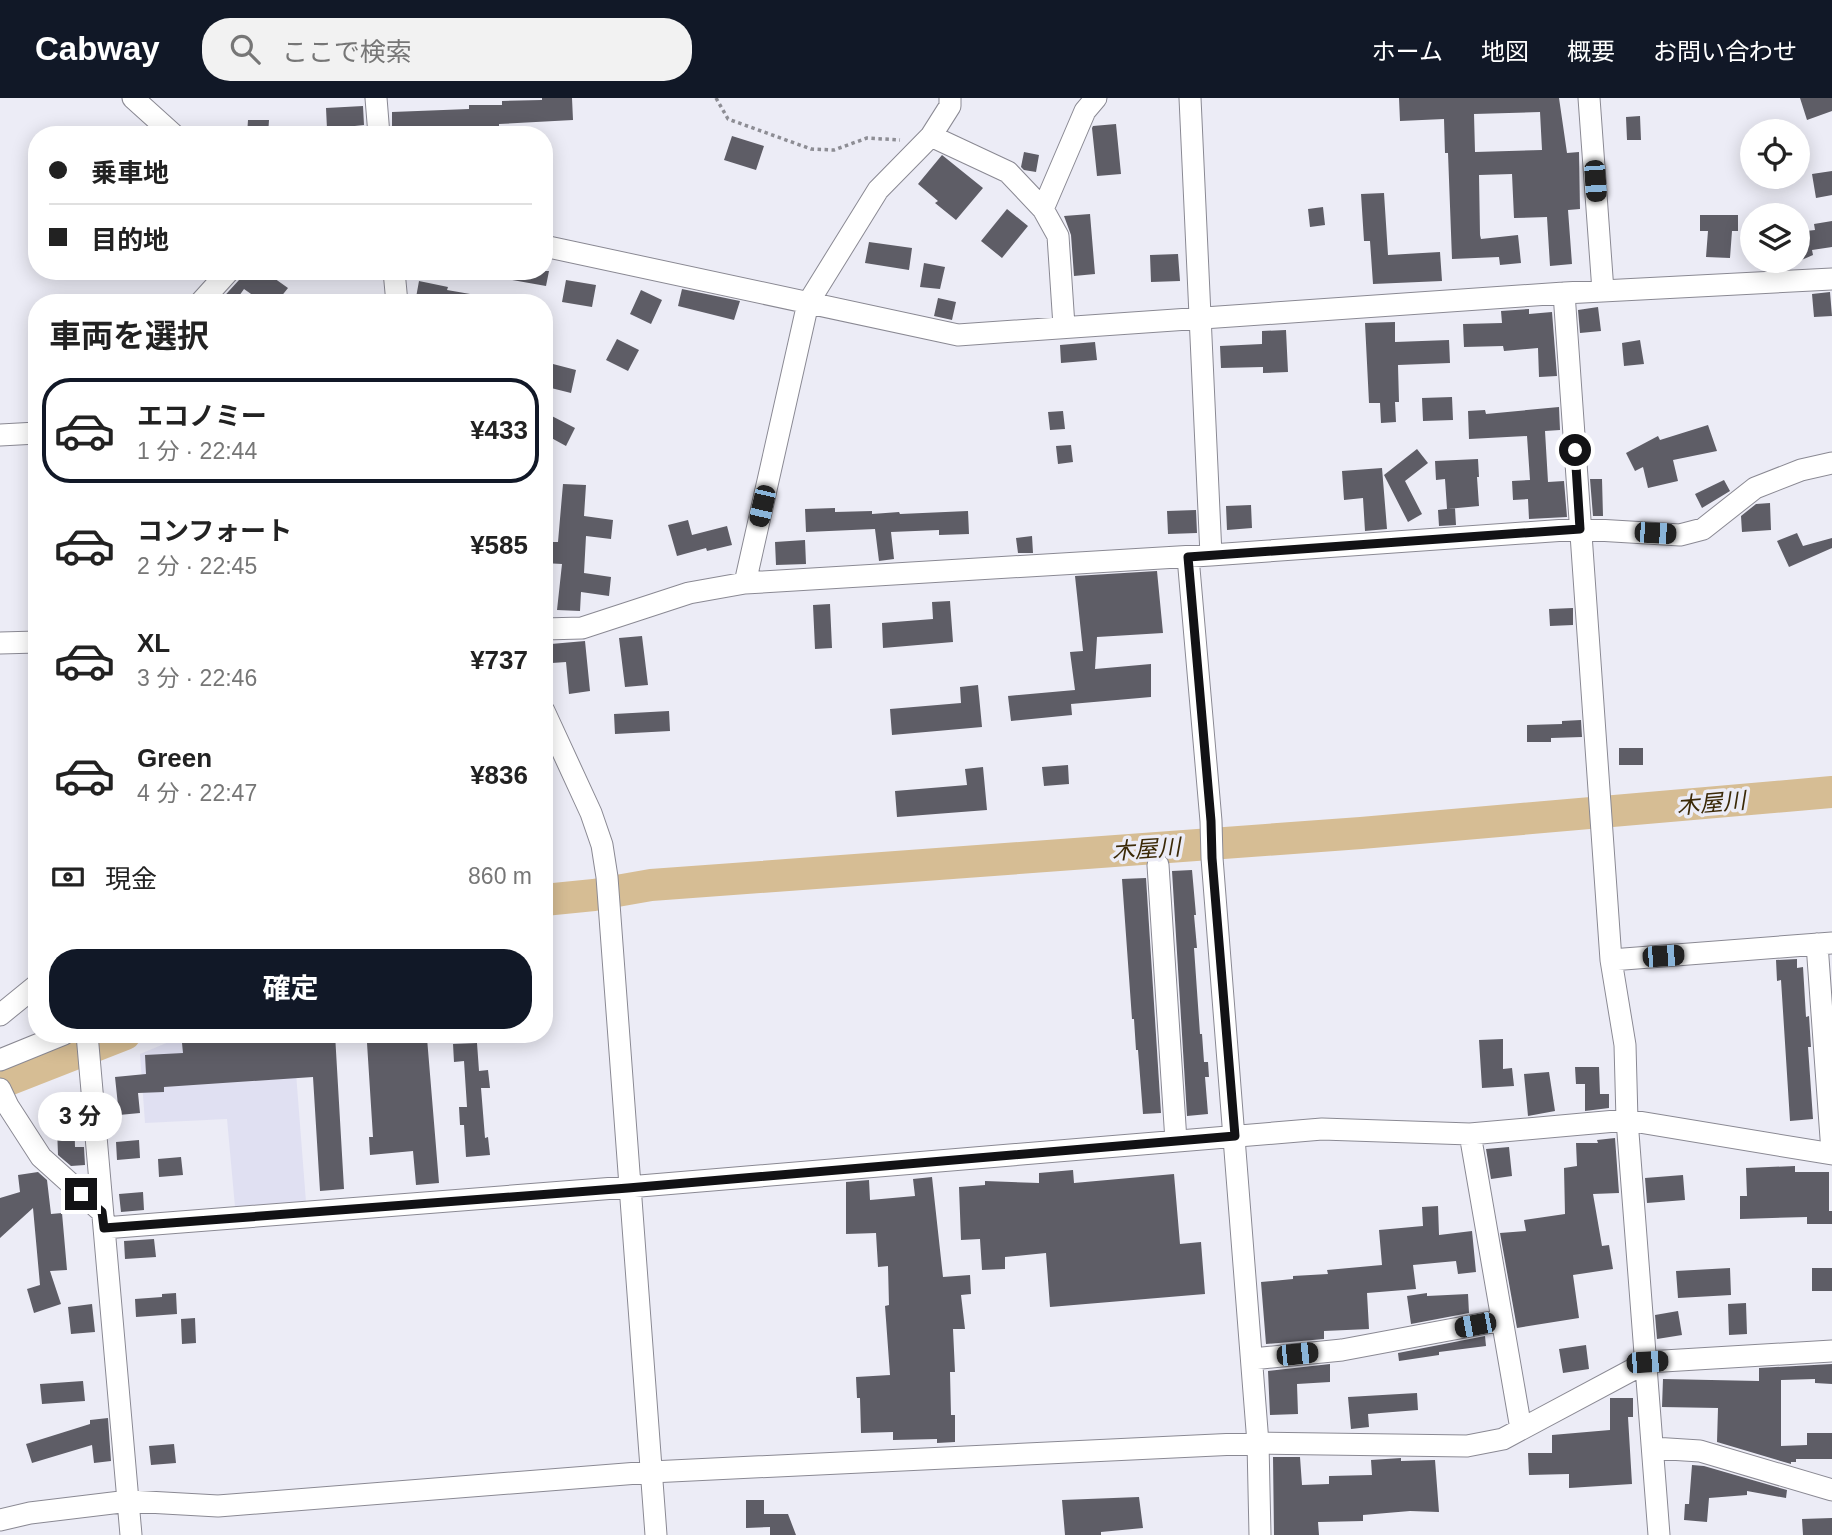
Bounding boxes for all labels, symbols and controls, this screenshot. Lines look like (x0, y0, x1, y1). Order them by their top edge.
search box (202, 18, 692, 81)
text: Cabway (35, 30, 160, 67)
icon: search (226, 30, 264, 68)
text: ここで検索 (282, 37, 412, 67)
text: ホーム (1372, 38, 1443, 65)
text: 地図 (1481, 38, 1529, 65)
text: 概要 (1567, 38, 1615, 65)
text: お問い合わせ (1653, 38, 1797, 65)
map controls (1740, 119, 1810, 273)
button: locate (1740, 119, 1810, 189)
text: 乗車地 (91, 158, 169, 188)
car (1584, 159, 1607, 203)
button: layers (1740, 203, 1810, 273)
text: 目的地 (91, 225, 169, 255)
text: 車両を選択 (49, 318, 209, 354)
icon: car (53, 399, 116, 462)
text: エコノミー (137, 401, 267, 431)
text: ¥433 (470, 415, 528, 445)
route start (1559, 434, 1591, 466)
text: 1 分 · 22:44 (137, 438, 257, 464)
car (748, 483, 777, 529)
icon: car (53, 514, 116, 577)
text: コンフォート (137, 516, 292, 546)
car (1634, 521, 1677, 545)
text: ¥585 (470, 530, 528, 560)
text: 2 分 · 22:45 (137, 553, 257, 579)
text: XL (137, 628, 170, 658)
icon: car (53, 629, 116, 692)
text: ¥737 (470, 645, 528, 675)
text: 3 分 · 22:46 (137, 665, 257, 691)
text: Green (137, 743, 212, 773)
icon: car (53, 744, 116, 807)
text: ¥836 (470, 760, 528, 790)
text: 4 分 · 22:47 (137, 780, 257, 806)
water label: 木屋川 (1675, 787, 1749, 819)
water label: 木屋川 (1111, 833, 1184, 864)
icon: cash (49, 858, 87, 896)
text: 860 m (468, 863, 532, 889)
text: 現金 (105, 864, 157, 894)
car (1642, 944, 1685, 968)
button: 確定 (49, 949, 532, 1029)
callout: 3 分 (39, 1093, 123, 1142)
text: 3 分 (59, 1103, 101, 1129)
route end (65, 1178, 97, 1210)
car (1453, 1311, 1498, 1339)
car (1276, 1341, 1319, 1367)
car (1626, 1350, 1669, 1374)

